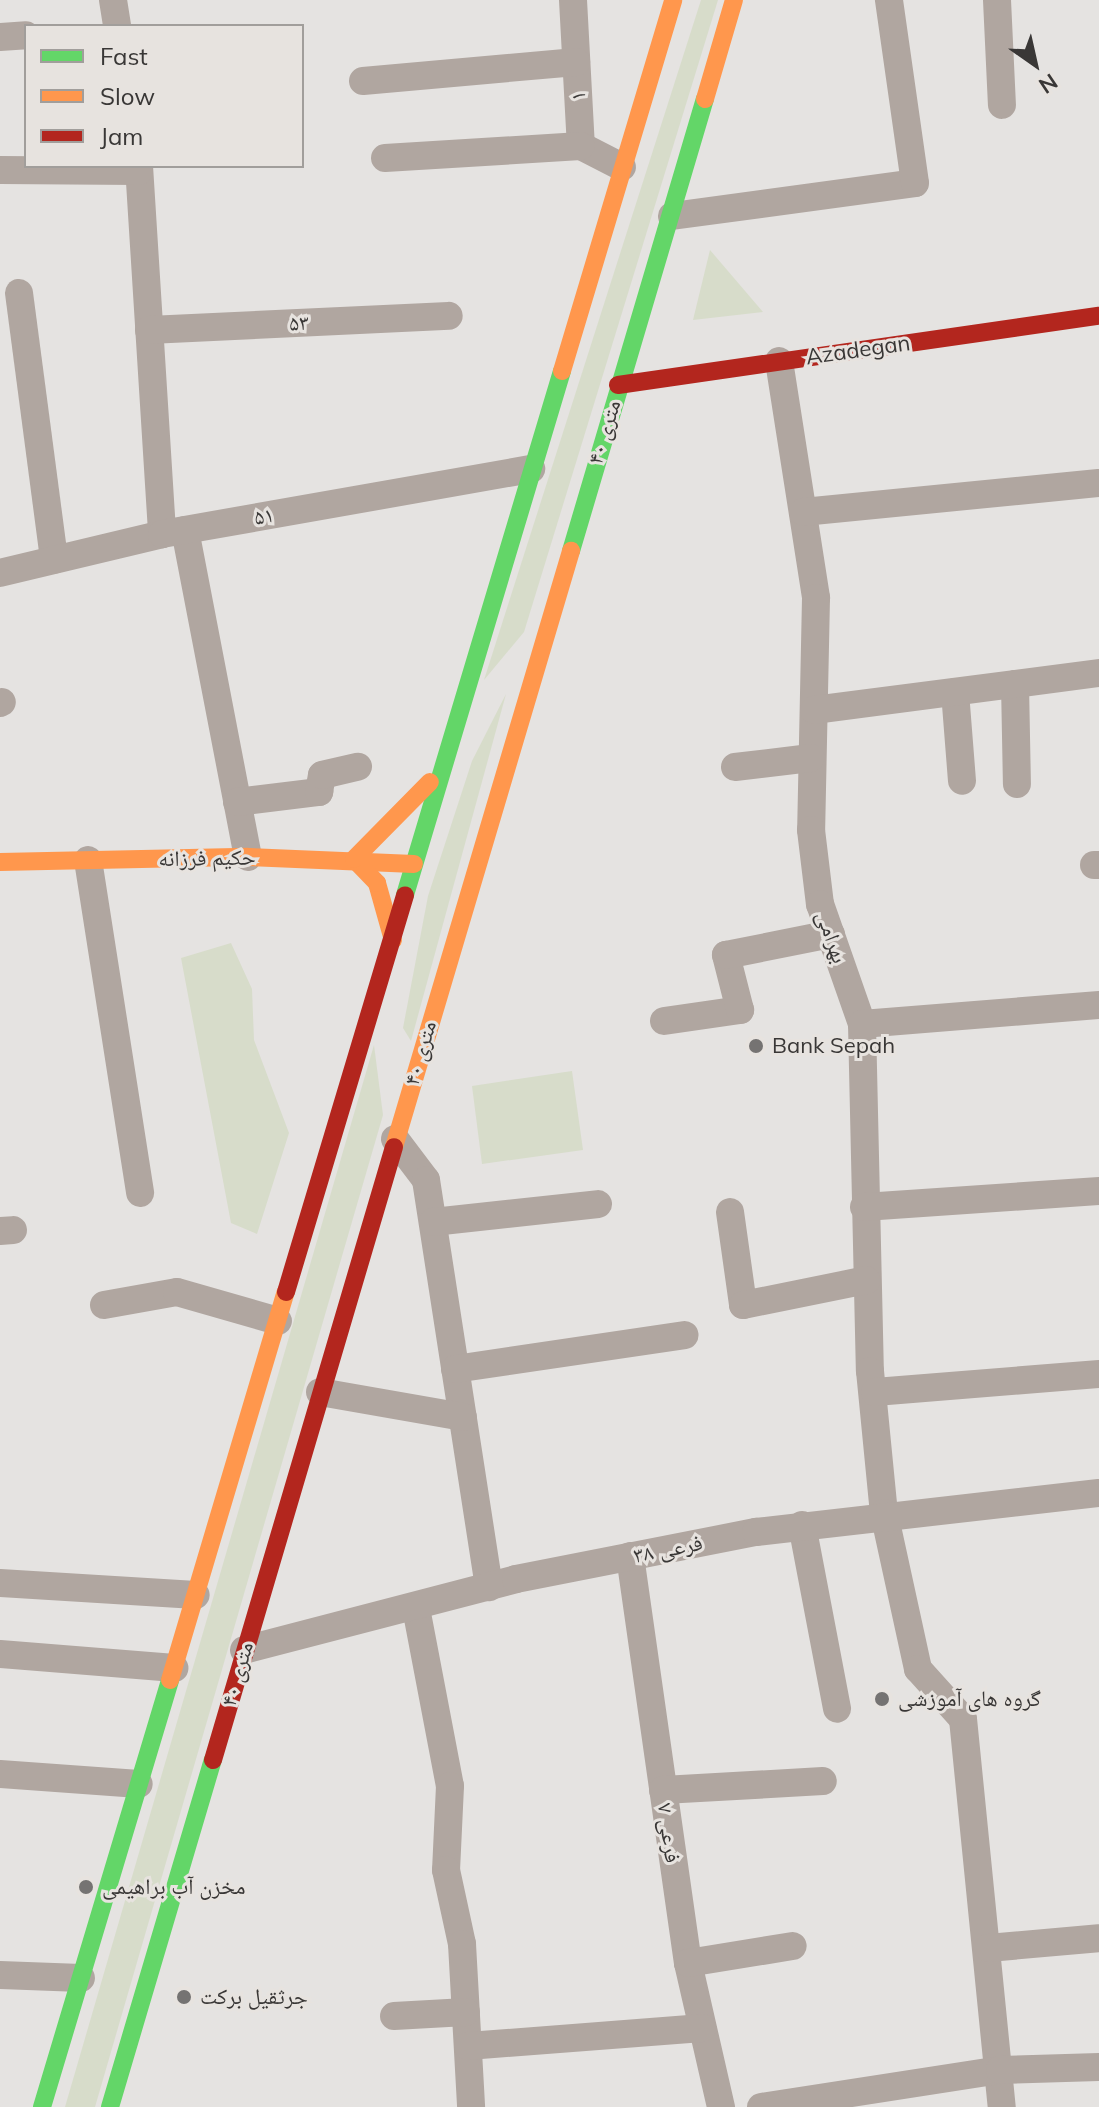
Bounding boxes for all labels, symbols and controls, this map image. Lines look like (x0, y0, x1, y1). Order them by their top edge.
legend (24, 24, 304, 168)
north arrow (995, 24, 1075, 104)
text: Fast (100, 41, 148, 71)
text: N (1034, 68, 1063, 100)
text: Slow (100, 81, 155, 111)
street label: ۱ (565, 90, 591, 102)
text: Jam (100, 121, 143, 151)
street label: ۵۳ (288, 309, 310, 337)
street label: Azadegan (804, 330, 912, 370)
street label: ۴۰ متری (582, 397, 626, 467)
street label: ۵۱ (252, 501, 276, 531)
street label: حکیم فرزانه (158, 844, 256, 872)
street label: بهرامی (811, 907, 853, 967)
street label: ۴۰ متری (398, 1018, 442, 1088)
place label: Bank Sepah (772, 1033, 895, 1059)
marker: Bank Sepah (747, 1037, 765, 1055)
street label: فرعی ۳۸ (631, 1529, 705, 1569)
street label: ۴۰ متری (215, 1639, 259, 1709)
place label: گروه های آموزشی (898, 1686, 1041, 1712)
marker: گروه های آموزشی (873, 1690, 891, 1708)
street label: فرعی ۷ (652, 1801, 686, 1865)
place label: مخزن آب براهیمی (102, 1874, 246, 1900)
marker: مخزن آب براهیمی (77, 1878, 95, 1896)
place label: جرثقیل برکت (200, 1984, 308, 2010)
marker: جرثقیل برکت (175, 1988, 193, 2006)

